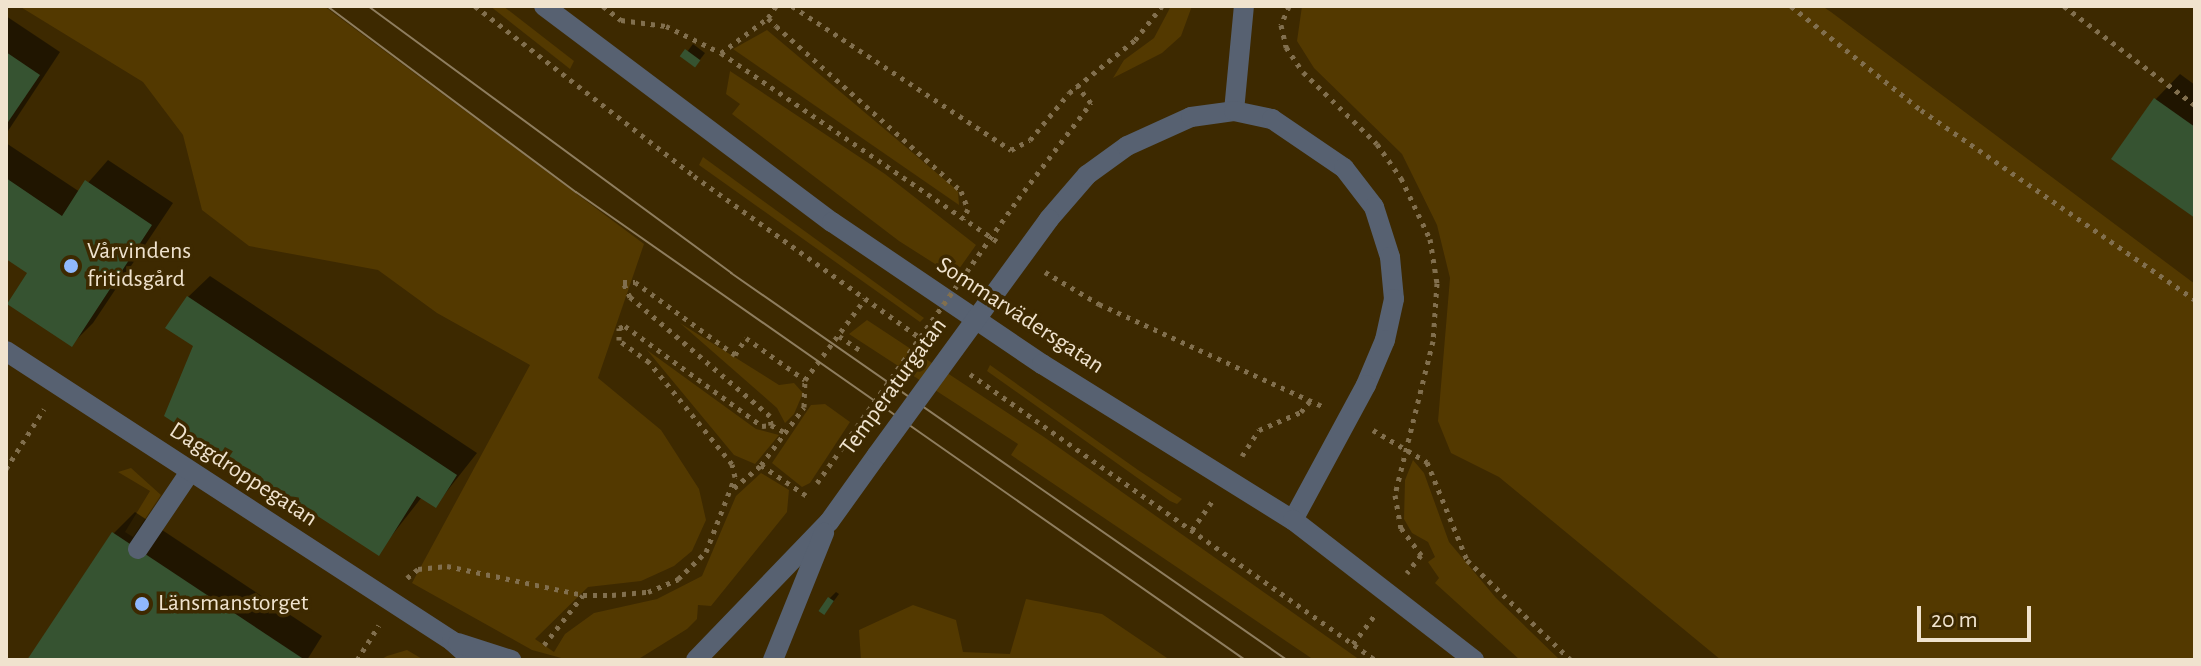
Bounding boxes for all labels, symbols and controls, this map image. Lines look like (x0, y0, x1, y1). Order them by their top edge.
place label: Vårvindens fritidsgård (87, 238, 191, 294)
street label: Sommarvädersgatan (931, 251, 1109, 381)
marker: Vårvindens fritidsgård (62, 257, 80, 275)
street label: Temperaturgatan (834, 313, 954, 461)
street label: Daggdroppegatan (164, 416, 322, 534)
place label: Länsmanstorget (158, 590, 308, 618)
scale bar (1921, 590, 2035, 640)
marker: Länsmanstorget (133, 595, 151, 613)
text: 20 m (1931, 608, 1978, 632)

